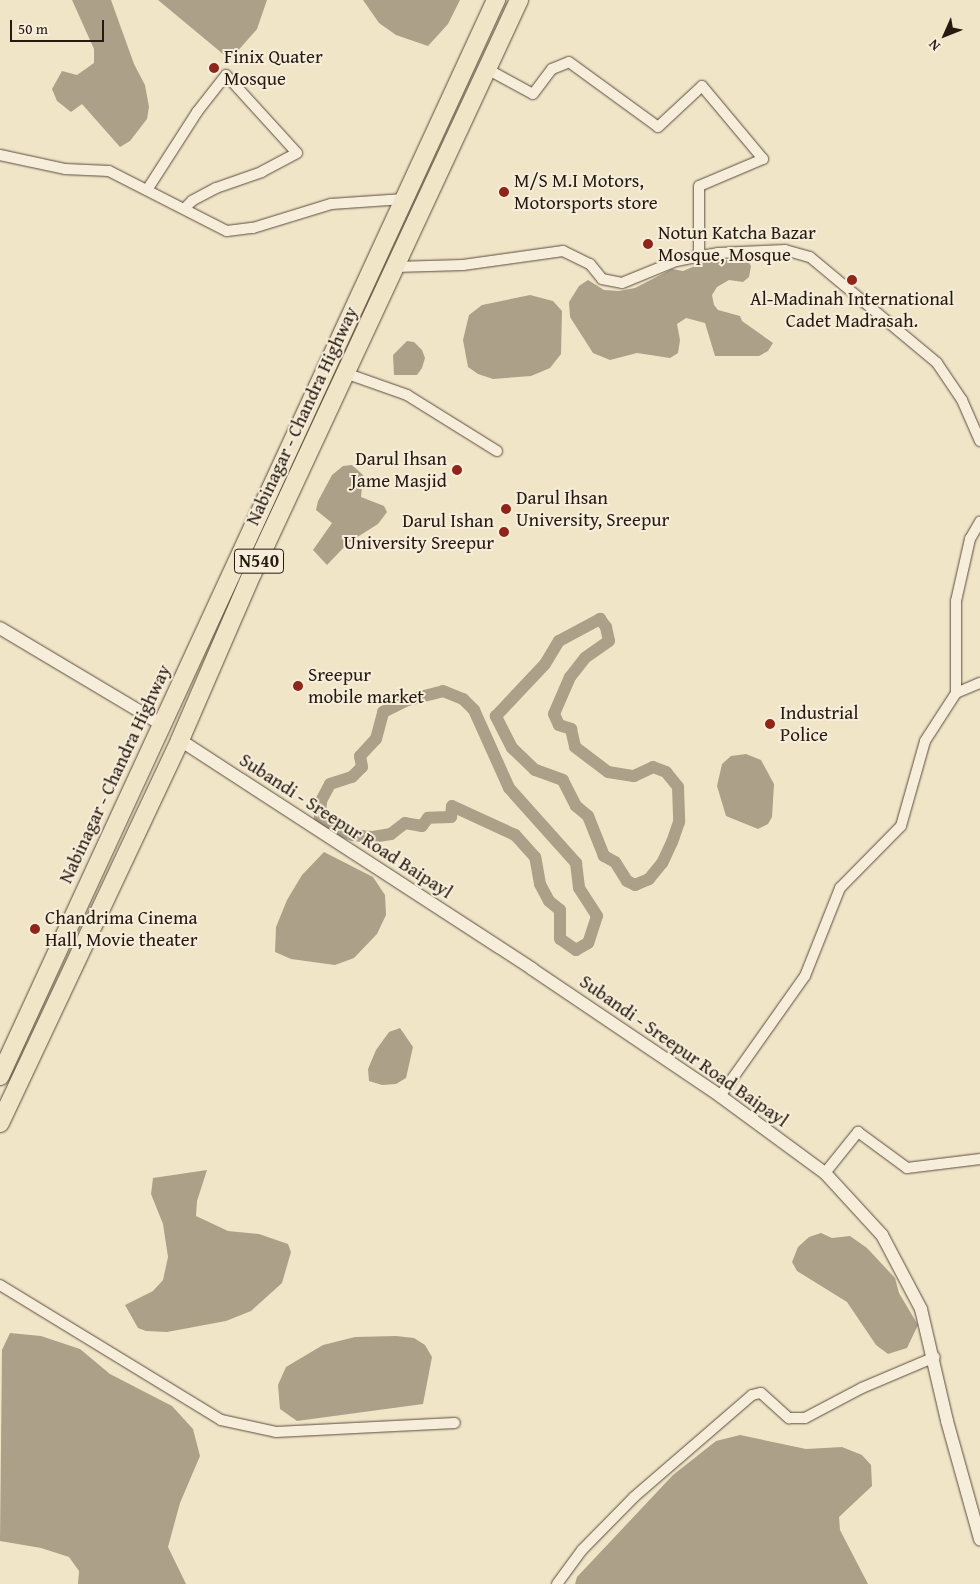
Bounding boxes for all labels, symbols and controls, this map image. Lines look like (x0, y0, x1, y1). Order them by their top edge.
scale bar (12, 10, 106, 42)
north arrow (920, 10, 970, 60)
text: 50 m (18, 18, 48, 39)
text: N (924, 35, 945, 56)
place label: Finix Quater Mosque (224, 46, 323, 90)
marker: Finix Quater Mosque (208, 62, 220, 74)
place label: M/S M.I Motors, Motorsports store (514, 170, 658, 214)
marker: M/S M.I Motors, Motorsports store (498, 186, 510, 198)
place label: Notun Katcha Bazar Mosque, Mosque (658, 222, 816, 266)
marker: Notun Katcha Bazar Mosque, Mosque (642, 238, 654, 250)
marker: Al-Madinah International Cadet Madrasah. (846, 274, 858, 286)
place label: Al-Madinah International Cadet Madrasah. (750, 288, 954, 332)
street label: Nabinagar - Chandra Highway (241, 303, 363, 529)
place label: Darul Ihsan Jame Masjid (351, 448, 447, 492)
marker: Darul Ihsan Jame Masjid (451, 464, 463, 476)
place label: Darul Ihsan University, Sreepur (516, 487, 669, 531)
marker: Darul Ihsan University, Sreepur (500, 503, 512, 515)
place label: Darul Ishan University Sreepur (343, 510, 494, 554)
marker: Darul Ishan University Sreepur (498, 526, 510, 538)
road number: N540 (233, 546, 285, 576)
street label: Nabinagar - Chandra Highway (54, 661, 176, 887)
place label: Sreepur mobile market (308, 664, 424, 708)
marker: Sreepur mobile market (292, 680, 304, 692)
place label: Industrial Police (780, 702, 859, 746)
marker: Industrial Police (764, 718, 776, 730)
street label: Subandi - Sreepur Road Baipayl (235, 748, 457, 904)
place label: Chandrima Cinema Hall, Movie theater (45, 907, 198, 951)
marker: Chandrima Cinema Hall, Movie theater (29, 923, 41, 935)
street label: Subandi - Sreepur Road Baipayl (575, 970, 793, 1132)

